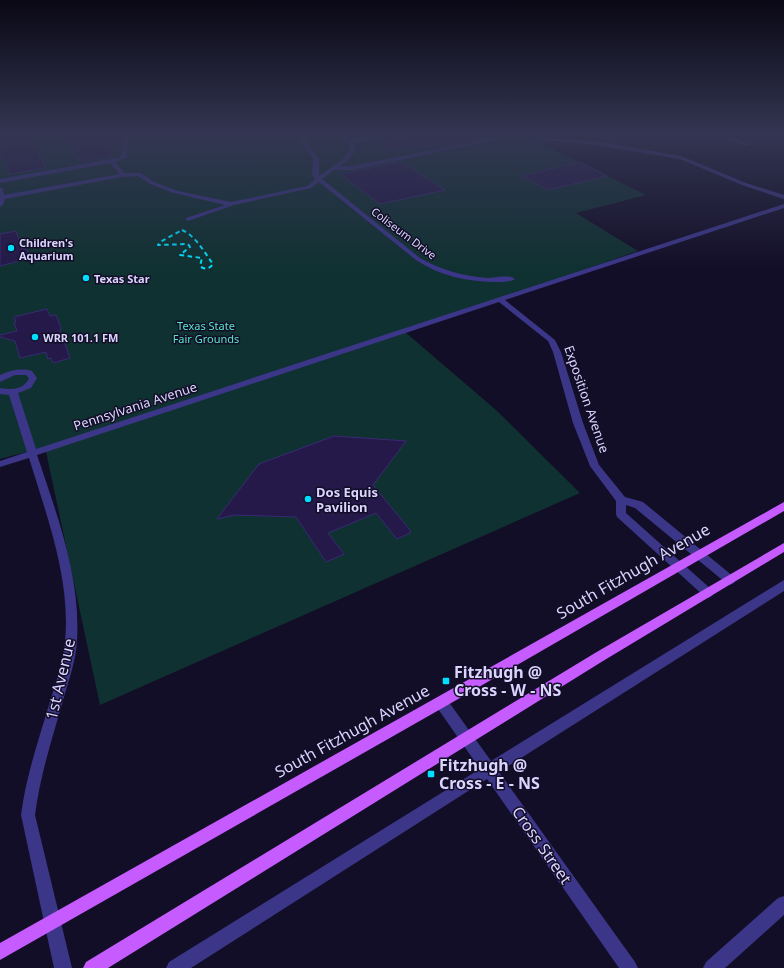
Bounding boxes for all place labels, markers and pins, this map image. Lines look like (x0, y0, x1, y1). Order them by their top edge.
place label: Children's Aquarium (19, 235, 74, 263)
marker: Children's Aquarium (6, 243, 16, 253)
place label: Texas Star (94, 271, 150, 286)
marker: Texas Star (81, 273, 91, 283)
place label: WRR 101.1 FM (43, 330, 118, 345)
marker: WRR 101.1 FM (30, 332, 40, 342)
place label: Dos Equis Pavilion (316, 483, 378, 516)
marker: Dos Equis Pavilion (303, 494, 313, 504)
place label: Fitzhugh @ Cross - W - NS (454, 661, 562, 701)
marker: Fitzhugh @ Cross - W - NS (441, 676, 451, 686)
place label: Fitzhugh @ Cross - E - NS (439, 754, 540, 794)
marker: Fitzhugh @ Cross - E - NS (426, 769, 436, 779)

